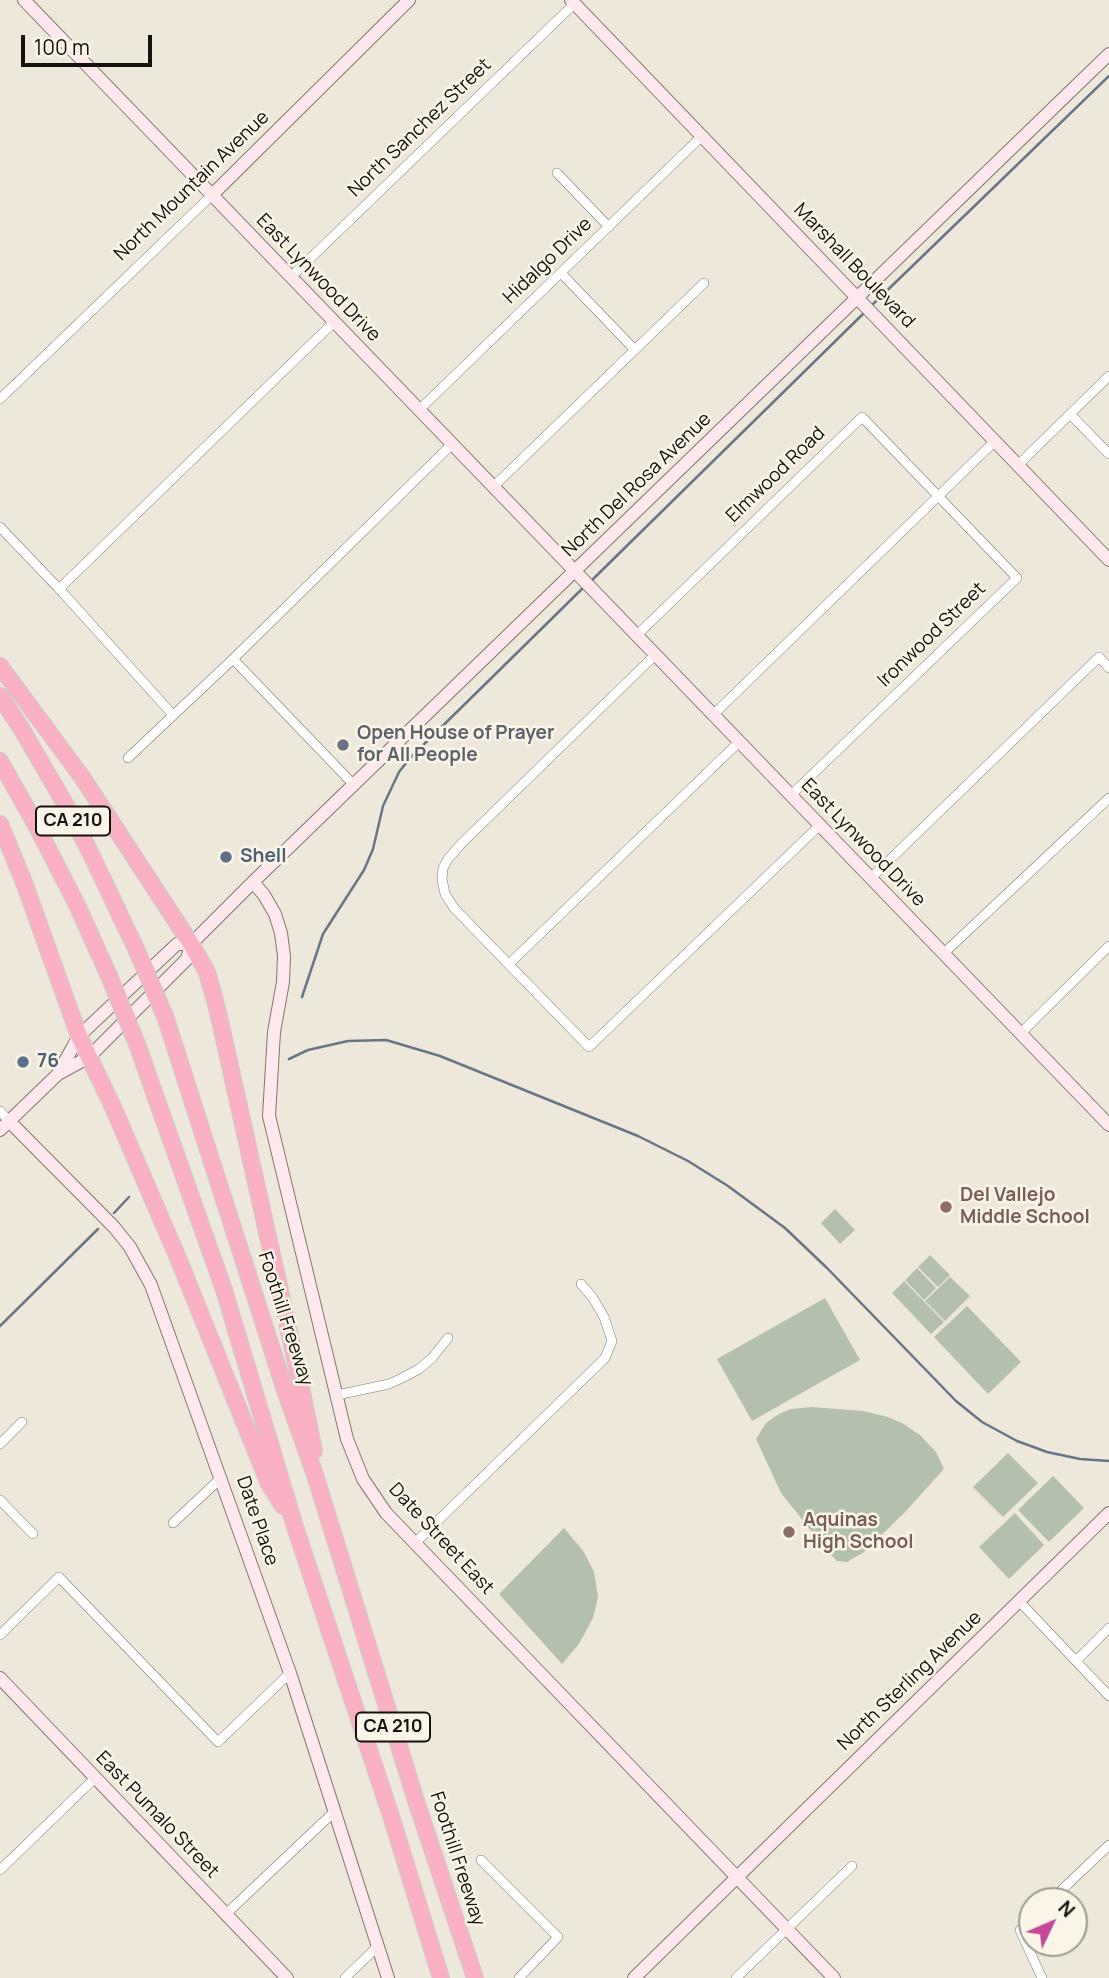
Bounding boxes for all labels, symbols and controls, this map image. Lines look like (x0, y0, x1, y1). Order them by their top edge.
scale bar (24, 21, 156, 65)
text: 100 m (34, 33, 90, 61)
street label: North Sanchez Street (344, 54, 496, 202)
street label: North Mountain Avenue (110, 106, 274, 266)
street label: Marshall Boulevard (789, 199, 919, 333)
street label: East Lynwood Drive (251, 209, 385, 347)
street label: Hidalgo Drive (499, 213, 597, 309)
street label: North Del Rosa Avenue (558, 408, 716, 562)
street label: Elmwood Road (722, 422, 830, 528)
street label: Ironwood Street (873, 578, 991, 692)
place label: Open House of Prayer for All People (357, 723, 554, 767)
marker: Open House of Prayer for All People (335, 737, 351, 753)
street label: East Lynwood Drive (796, 774, 930, 912)
road number: CA 210 (36, 806, 110, 836)
place label: Shell (240, 846, 286, 868)
marker: Shell (218, 849, 234, 865)
place label: 76 (37, 1051, 59, 1073)
marker: 76 (15, 1054, 31, 1070)
place label: Del Vallejo Middle School (960, 1185, 1090, 1229)
marker: Del Vallejo Middle School (938, 1199, 954, 1215)
street label: Foothill Freeway (253, 1249, 317, 1389)
street label: Date Place (231, 1473, 283, 1569)
street label: Date Street East (384, 1479, 498, 1599)
place label: Aquinas High School (803, 1510, 914, 1554)
marker: Aquinas High School (781, 1524, 797, 1540)
street label: North Sterling Avenue (833, 1606, 987, 1756)
road number: CA 210 (356, 1712, 430, 1742)
street label: East Pumalo Street (91, 1747, 223, 1883)
street label: Foothill Freeway (425, 1789, 489, 1929)
north arrow (1018, 1887, 1088, 1957)
text: N (1053, 1895, 1081, 1923)

